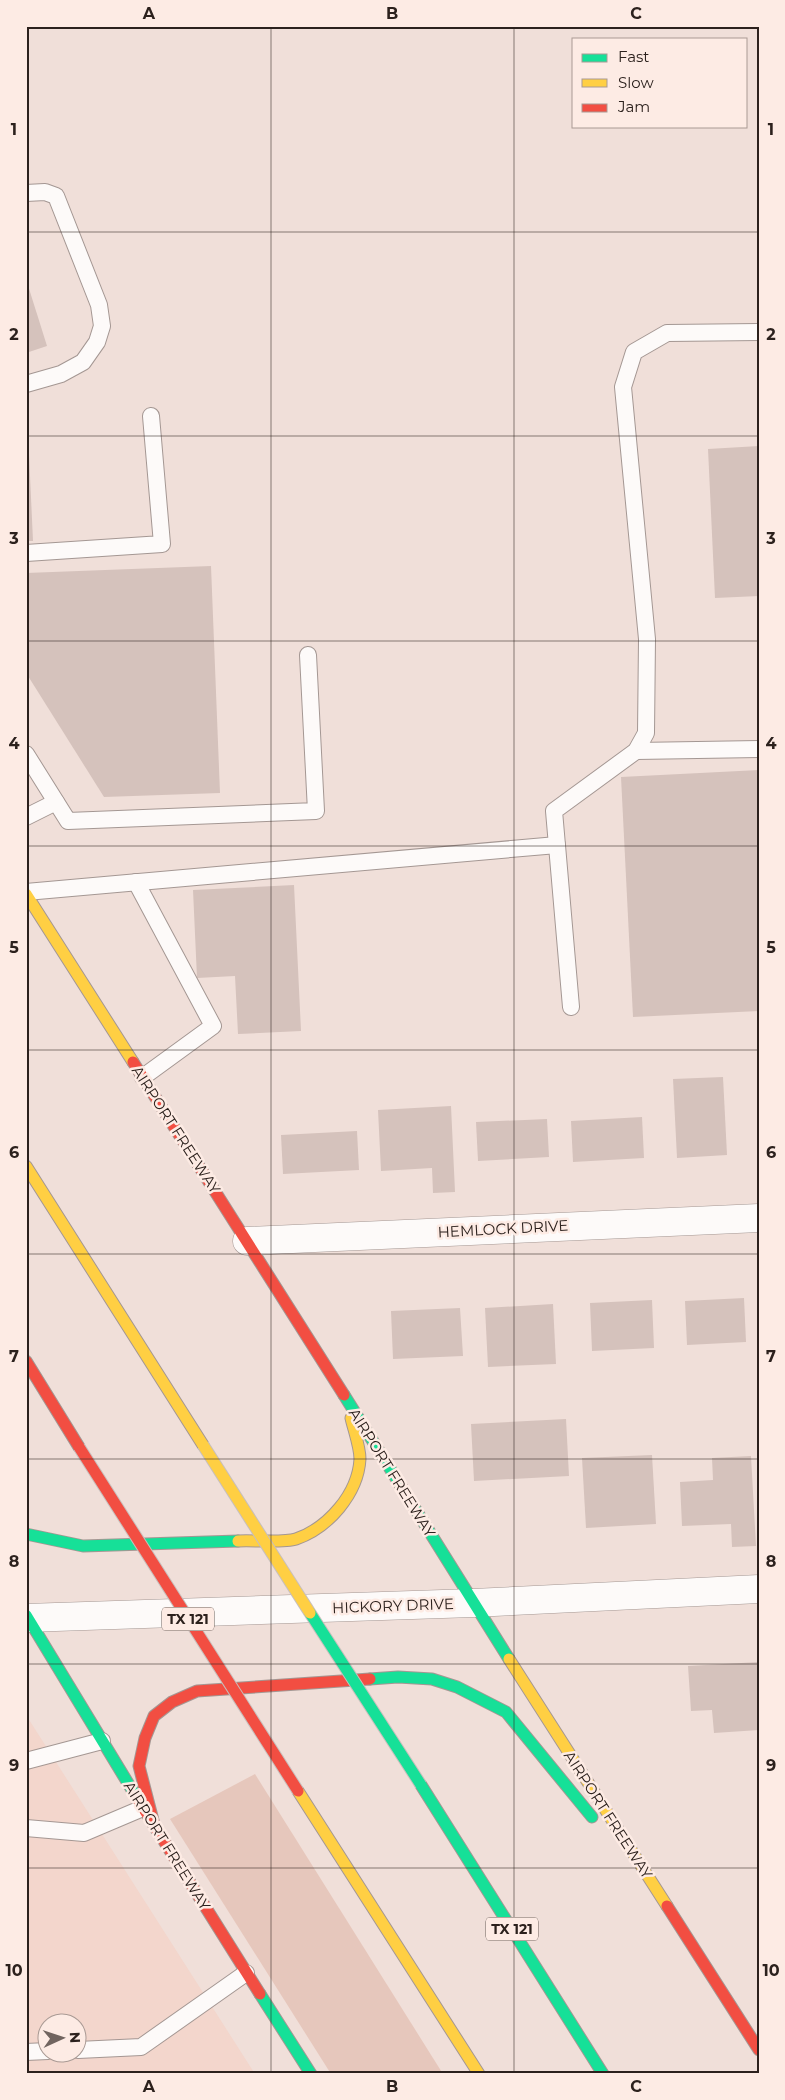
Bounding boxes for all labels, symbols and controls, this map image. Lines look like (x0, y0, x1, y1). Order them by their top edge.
text: A (142, 4, 156, 23)
text: B (386, 4, 398, 23)
text: C (630, 4, 642, 23)
legend (572, 38, 748, 128)
text: Fast (618, 47, 649, 66)
text: Slow (618, 73, 654, 92)
text: Jam (617, 97, 650, 116)
text: 1 (11, 120, 17, 139)
text: 1 (768, 120, 774, 139)
text: 2 (9, 325, 19, 344)
text: 2 (766, 325, 776, 344)
text: 3 (8, 529, 19, 548)
text: 3 (765, 529, 776, 548)
text: 4 (8, 734, 20, 753)
text: 4 (765, 734, 777, 753)
text: 5 (9, 938, 19, 957)
text: 5 (766, 938, 776, 957)
street label: AIRPORT FREEWAY (128, 1062, 225, 1198)
text: 6 (9, 1143, 19, 1162)
text: 6 (766, 1143, 776, 1162)
street label: HEMLOCK DRIVE (437, 1216, 569, 1241)
text: 7 (9, 1347, 19, 1366)
text: 7 (766, 1347, 776, 1366)
street label: AIRPORT FREEWAY (345, 1405, 440, 1541)
text: 8 (9, 1552, 19, 1571)
text: 8 (766, 1552, 776, 1571)
street label: HICKORY DRIVE (332, 1594, 454, 1617)
road number: TX 121 (162, 1608, 214, 1630)
street label: AIRPORT FREEWAY (560, 1747, 657, 1883)
text: 9 (9, 1756, 19, 1775)
text: 9 (766, 1756, 776, 1775)
street label: AIRPORT FREEWAY (120, 1778, 215, 1914)
road number: TX 121 (486, 1918, 538, 1940)
text: 10 (5, 1961, 23, 1980)
text: 10 (762, 1961, 780, 1980)
north arrow (38, 2012, 88, 2062)
text: N (66, 2031, 84, 2043)
text: A (142, 2077, 156, 2096)
text: B (386, 2077, 398, 2096)
text: C (630, 2077, 642, 2096)

